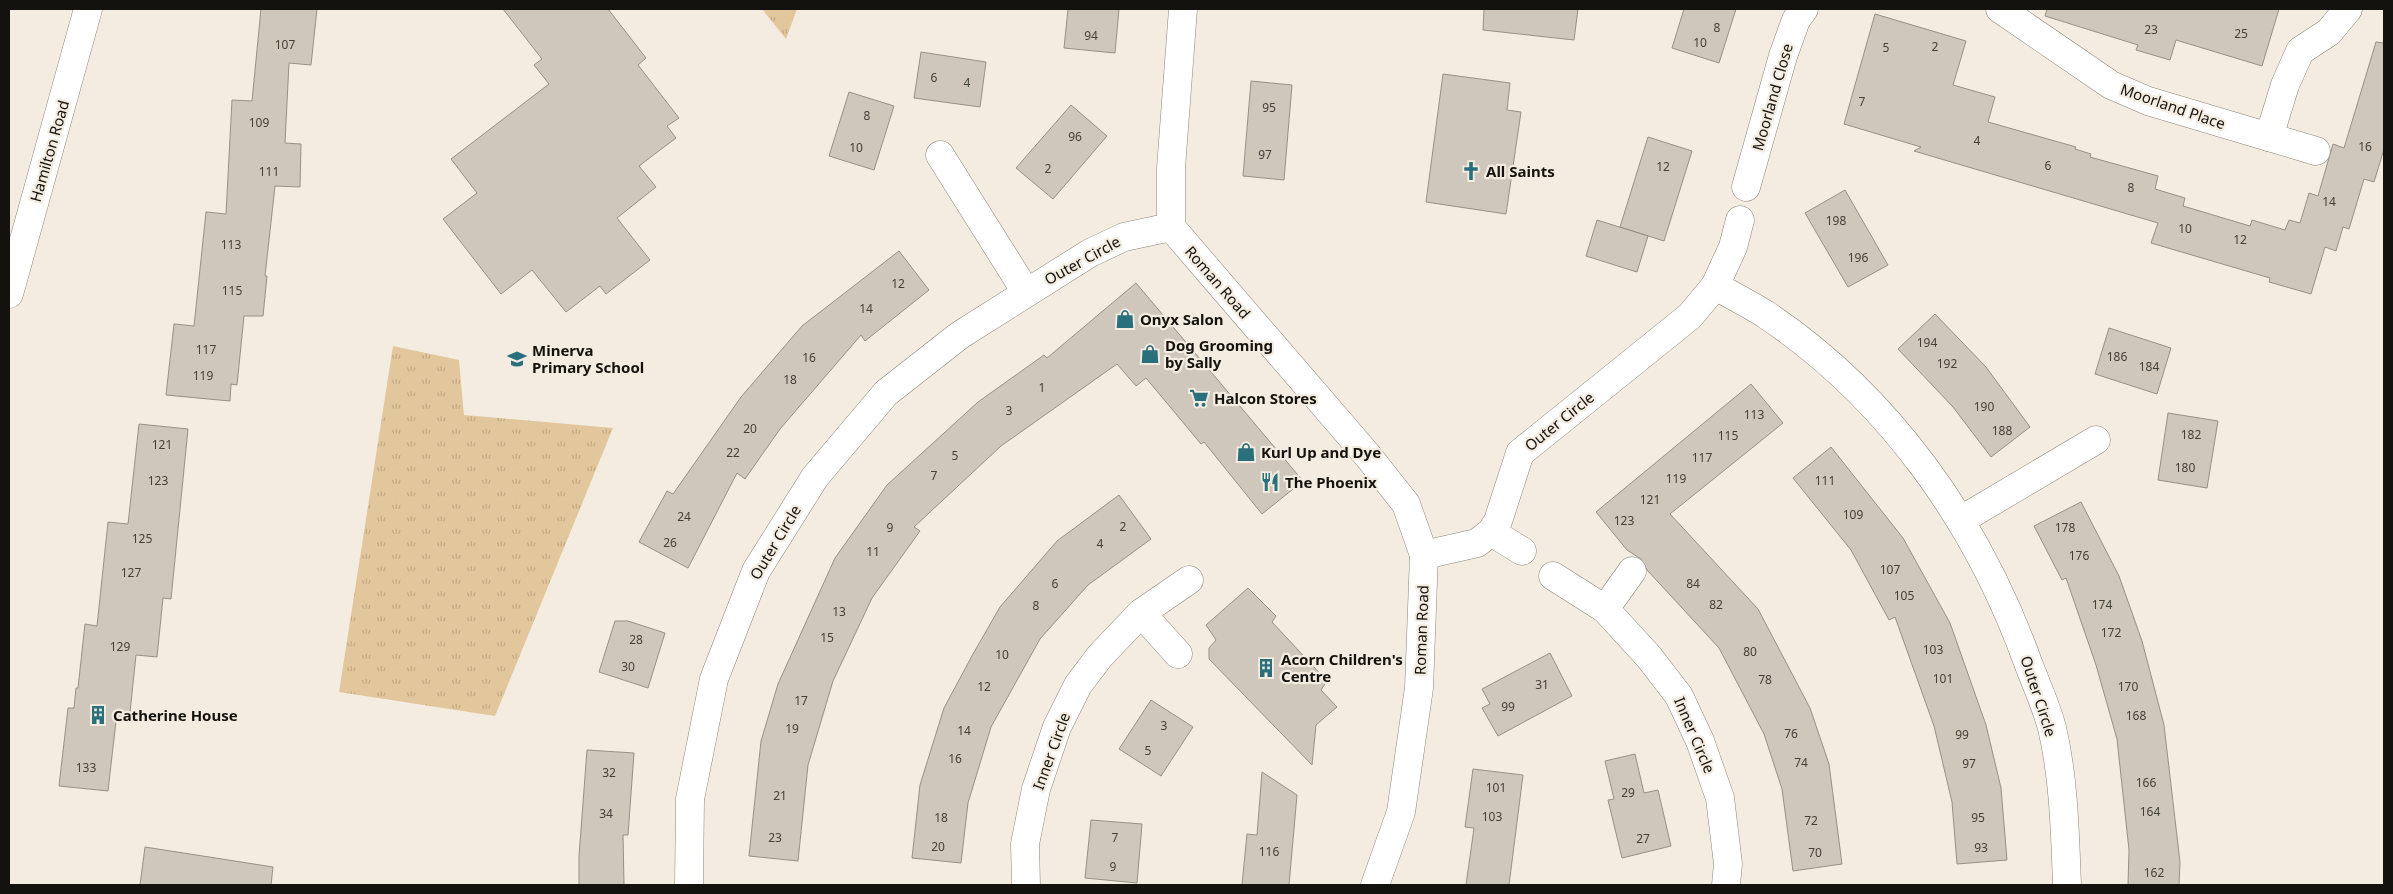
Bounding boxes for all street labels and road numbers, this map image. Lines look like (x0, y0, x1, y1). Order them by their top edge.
street label: Moorland Close (1747, 41, 1797, 153)
street label: Moorland Place (2118, 79, 2228, 133)
street label: Hamilton Road (25, 98, 73, 204)
street label: Outer Circle (1041, 231, 1123, 289)
street label: Roman Road (1181, 241, 1255, 323)
street label: Outer Circle (1520, 387, 1598, 455)
street label: Outer Circle (745, 501, 805, 583)
street label: Roman Road (1409, 585, 1433, 675)
street label: Outer Circle (2017, 653, 2061, 739)
street label: Inner Circle (1670, 694, 1720, 776)
street label: Inner Circle (1028, 710, 1074, 792)

